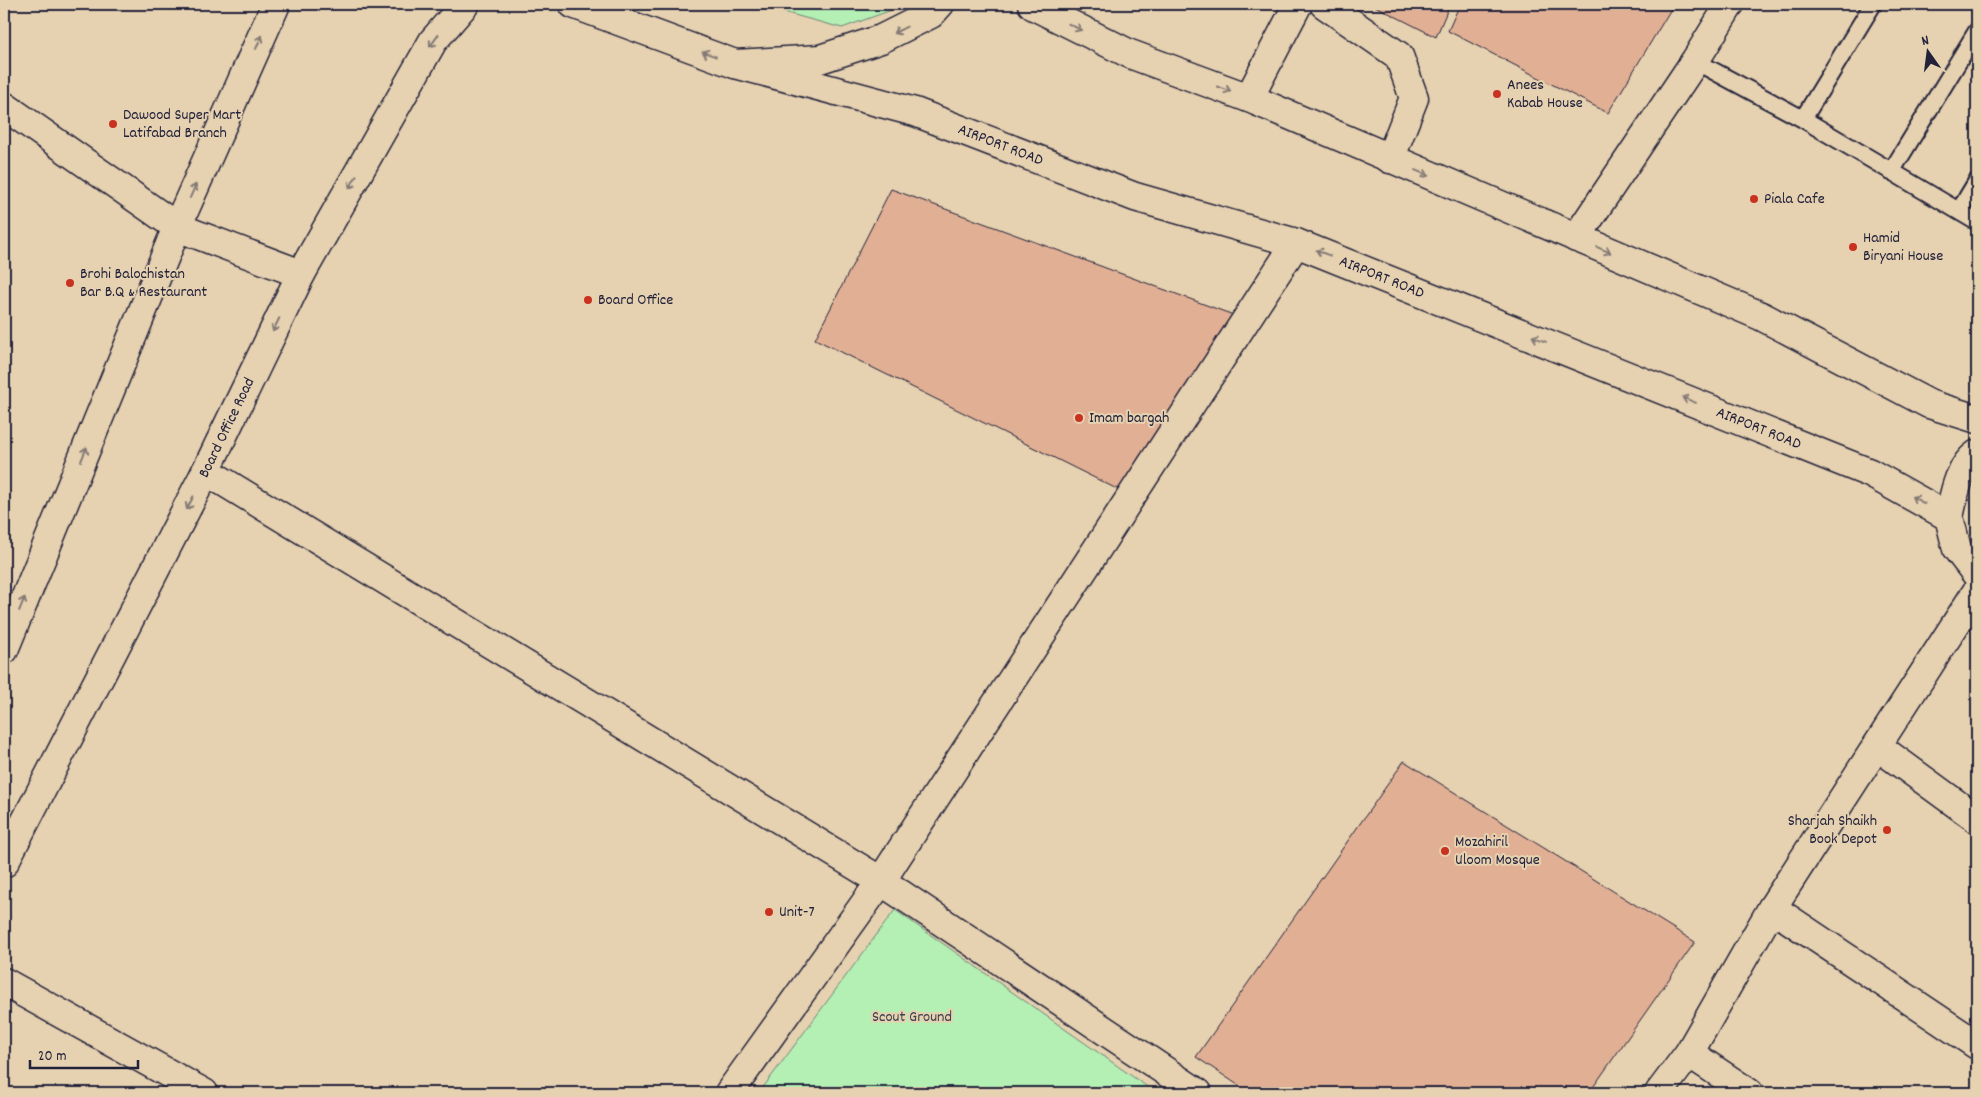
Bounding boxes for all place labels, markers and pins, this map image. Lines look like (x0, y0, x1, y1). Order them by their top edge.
place label: Anees Kabab House (1507, 74, 1583, 115)
marker: Anees Kabab House (1491, 88, 1503, 100)
place label: Dawood Super Mart Latifabad Branch (123, 104, 241, 145)
marker: Dawood Super Mart Latifabad Branch (107, 118, 119, 130)
place label: Piala Cafe (1764, 188, 1825, 211)
marker: Piala Cafe (1748, 193, 1760, 205)
place label: Hamid Biryani House (1863, 227, 1943, 268)
marker: Hamid Biryani House (1847, 241, 1859, 253)
place label: Brohi Balochistan Bar B.Q & Restaurant (80, 263, 207, 304)
marker: Brohi Balochistan Bar B.Q & Restaurant (64, 277, 76, 289)
place label: Board Office (598, 289, 673, 312)
marker: Board Office (582, 294, 594, 306)
place label: Imam bargah (1089, 407, 1169, 430)
marker: Imam bargah (1073, 412, 1085, 424)
place label: Sharjah Shaikh Book Depot (1788, 810, 1877, 851)
marker: Sharjah Shaikh Book Depot (1881, 824, 1893, 836)
place label: Mozahiril Uloom Mosque (1455, 831, 1540, 872)
marker: Mozahiril Uloom Mosque (1439, 845, 1451, 857)
place label: Unit-7 (779, 901, 815, 924)
marker: Unit-7 (763, 906, 775, 918)

